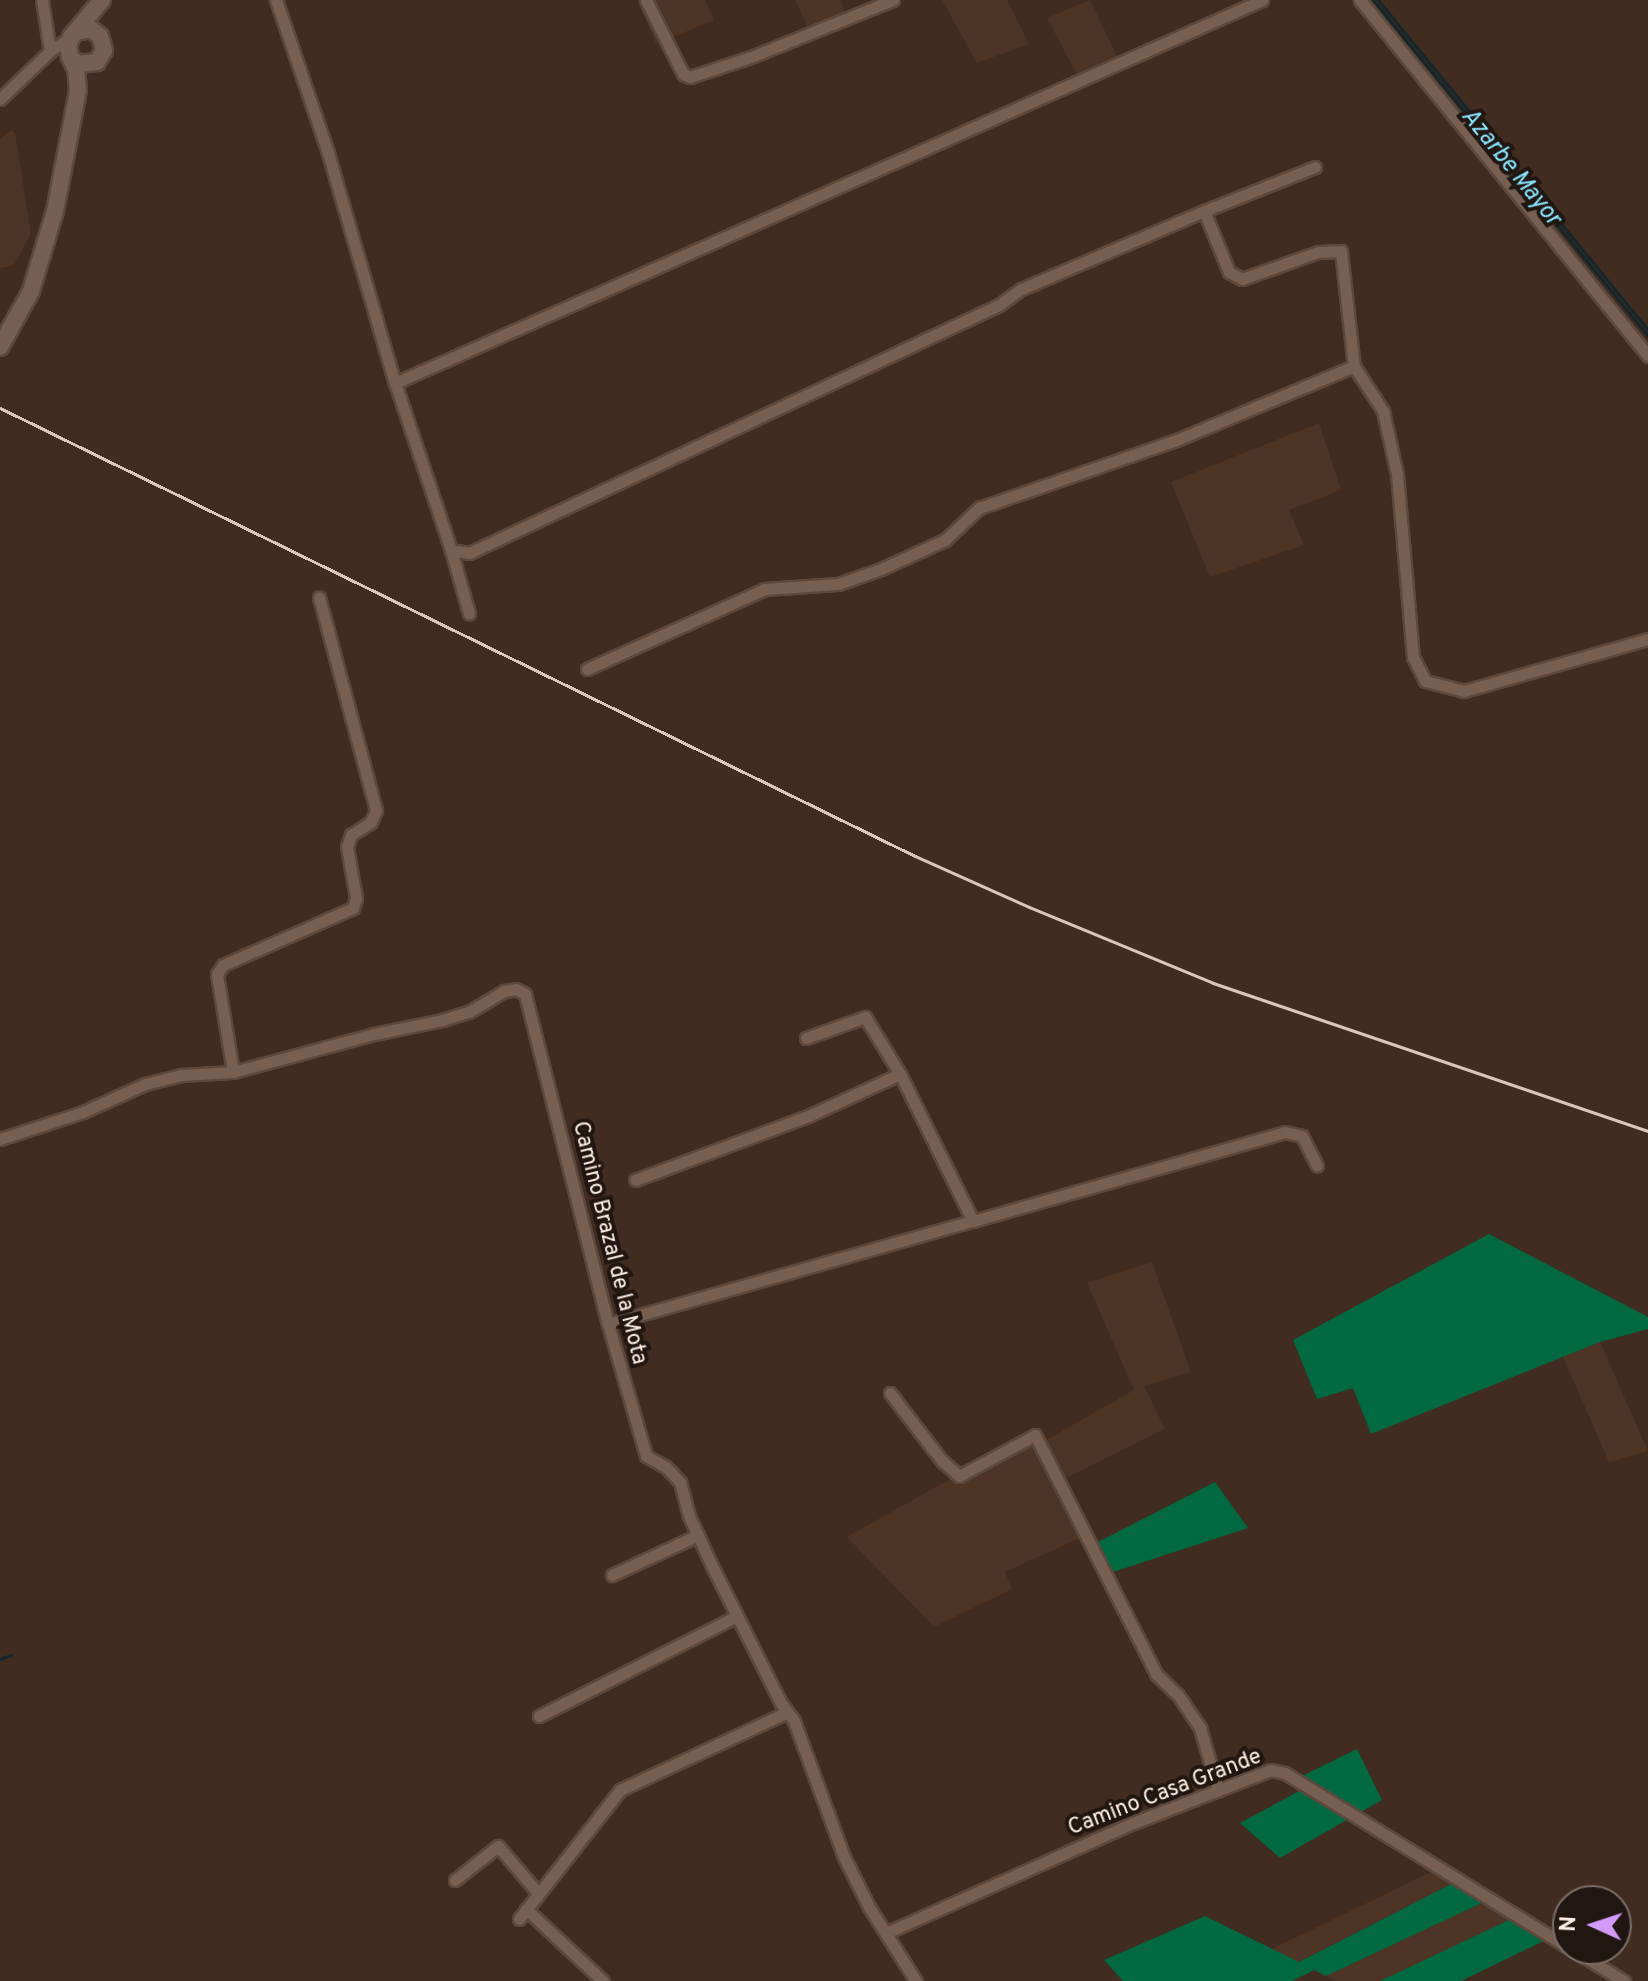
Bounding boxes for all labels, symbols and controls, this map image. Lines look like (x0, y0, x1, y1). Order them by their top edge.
water label: Azarbe Mayor (1454, 103, 1566, 233)
street label: Camino Brazal de la Mota (566, 1119, 652, 1367)
street label: Camino Casa Grande (1065, 1744, 1265, 1842)
north arrow (1552, 1885, 1632, 1965)
text: N (1556, 1915, 1583, 1932)

